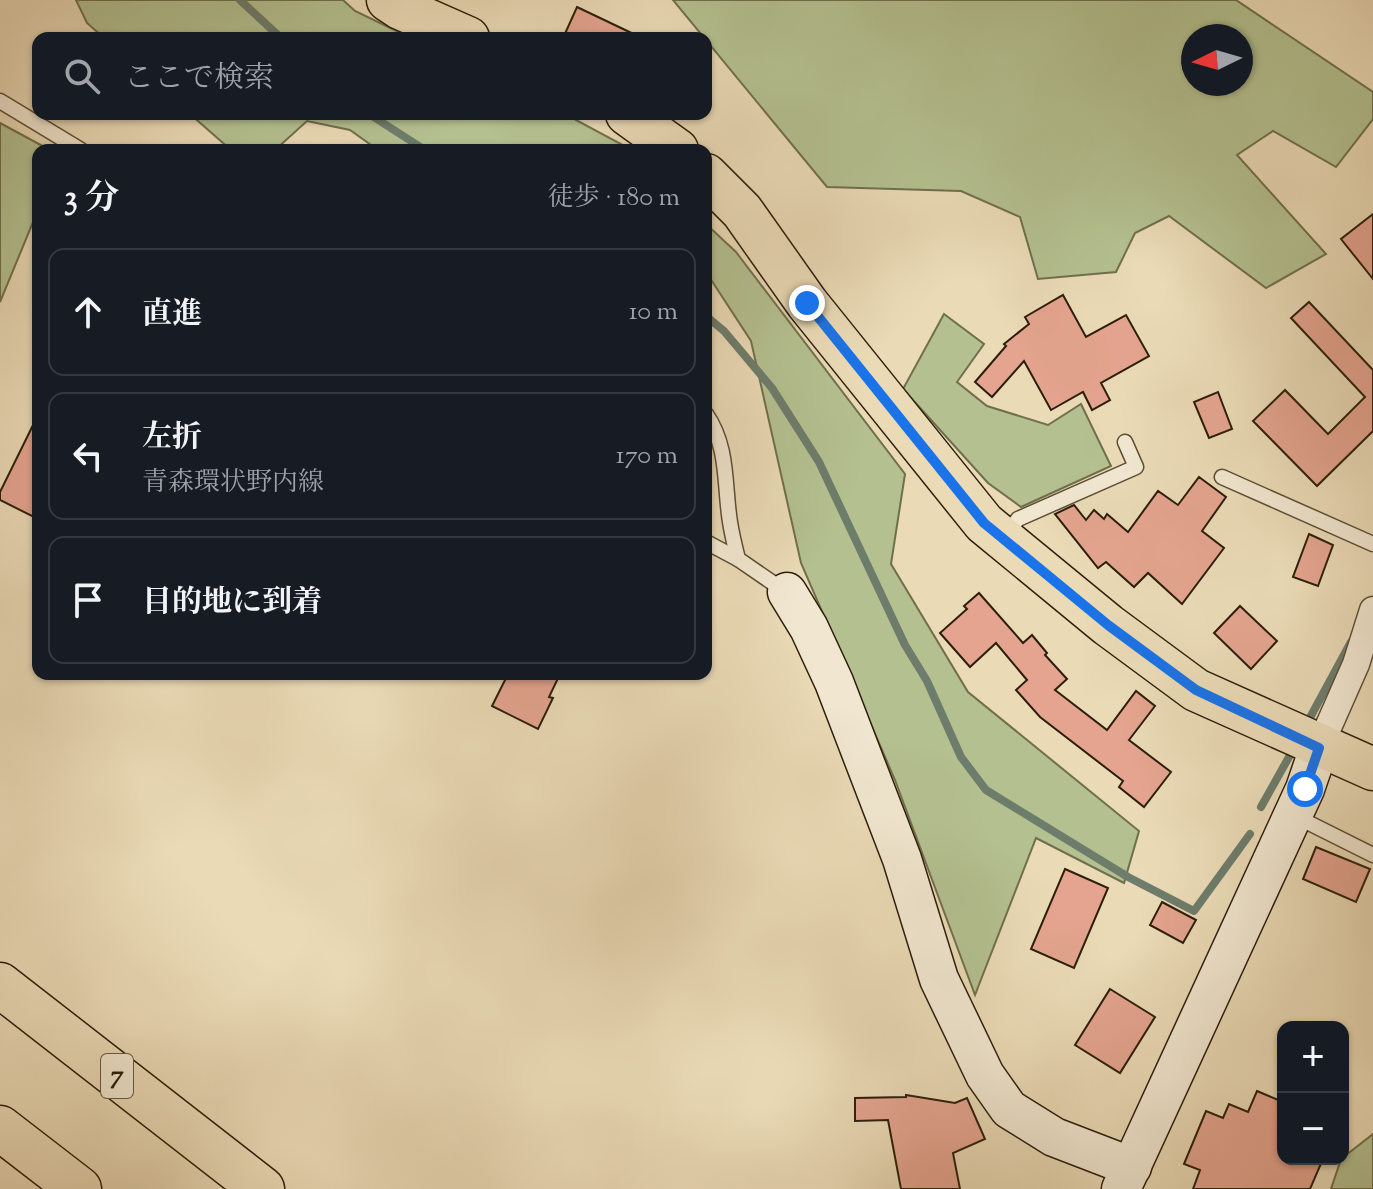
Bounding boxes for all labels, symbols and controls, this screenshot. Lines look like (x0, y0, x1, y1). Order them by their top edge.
north arrow (1181, 24, 1253, 96)
search box (32, 32, 712, 120)
icon: search (60, 54, 104, 98)
text: ここで検索 (124, 58, 274, 101)
text: 3 分 (64, 175, 119, 224)
text: 徒歩 · 180 m (548, 180, 680, 217)
route end (789, 285, 825, 321)
icon: ahead (66, 290, 110, 334)
text: 直進 (142, 294, 202, 337)
text: 10 m (629, 294, 678, 331)
text: 左折 (142, 417, 202, 460)
icon: left (66, 434, 110, 478)
text: 170 m (616, 438, 678, 475)
text: 青森環状野内線 (142, 465, 324, 502)
icon: arrive (66, 578, 110, 622)
text: 目的地に到着 (142, 582, 322, 625)
route start (1287, 771, 1323, 807)
map controls (1277, 1021, 1349, 1165)
button: + (1277, 1021, 1349, 1093)
road number: 7 (101, 1054, 133, 1098)
button: − (1277, 1093, 1349, 1165)

